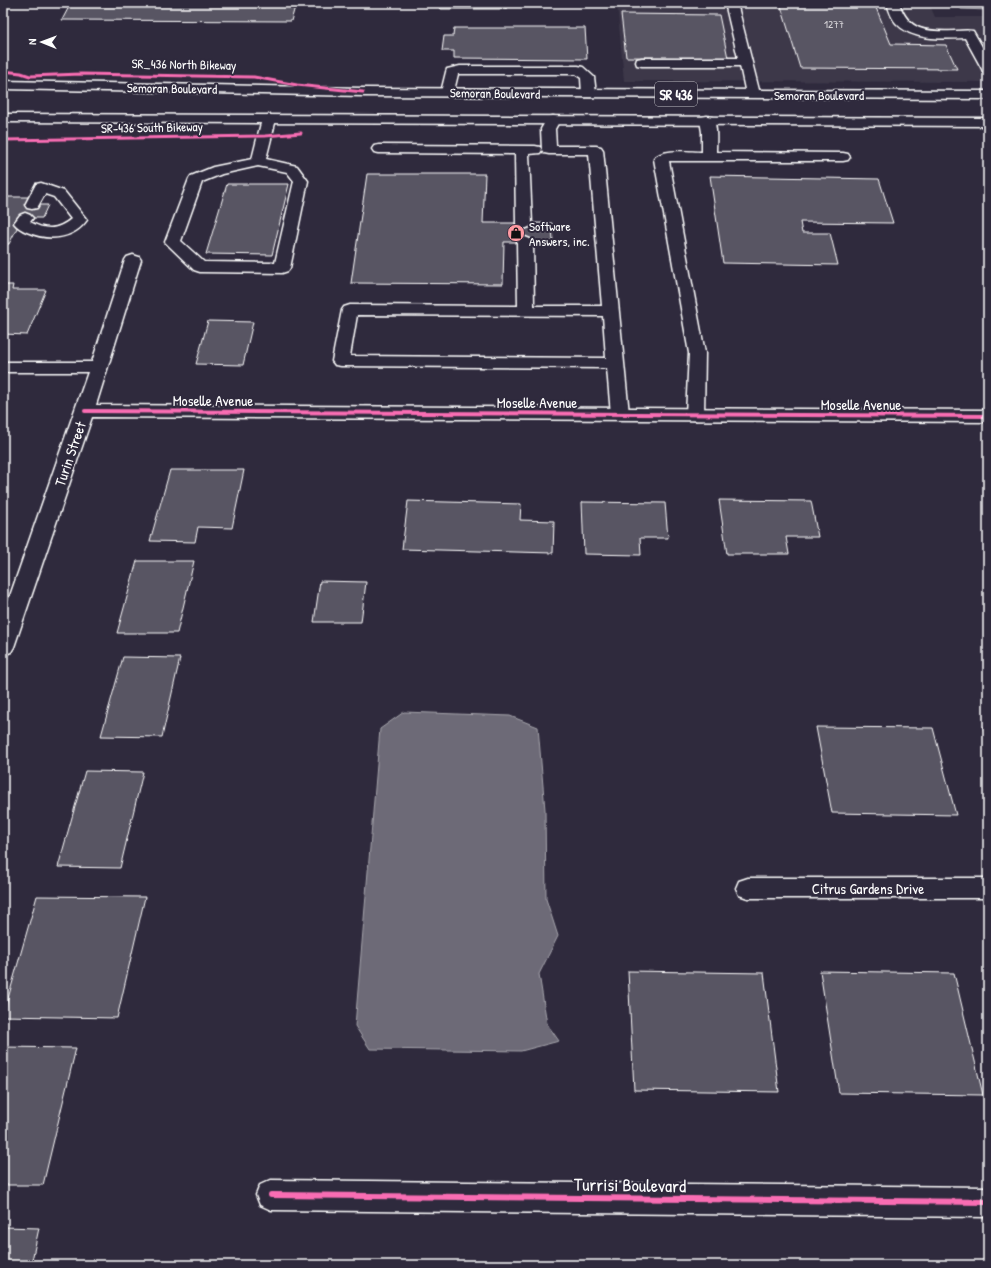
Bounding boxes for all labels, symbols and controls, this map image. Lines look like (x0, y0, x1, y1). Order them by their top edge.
house number: 1277 (824, 17, 844, 31)
north arrow (22, 22, 62, 62)
text: N (25, 39, 39, 45)
street label: SR_436 North Bikeway (131, 54, 237, 74)
street label: Semoran Boulevard (127, 78, 217, 98)
road number: SR 436 (655, 82, 697, 106)
street label: Semoran Boulevard (450, 83, 540, 103)
street label: Semoran Boulevard (774, 86, 864, 104)
street label: SR-436 South Bikeway (101, 117, 204, 137)
place label: Software Answers, inc. (529, 217, 590, 250)
shop icon: Software Answers, inc. (506, 223, 526, 243)
street label: Moselle Avenue (173, 390, 253, 411)
street label: Moselle Avenue (497, 392, 577, 413)
street label: Moselle Avenue (821, 394, 901, 415)
street label: Turin Street (49, 418, 91, 489)
street label: Citrus Gardens Drive (812, 878, 924, 899)
street label: Turrisi Boulevard (574, 1172, 686, 1198)

